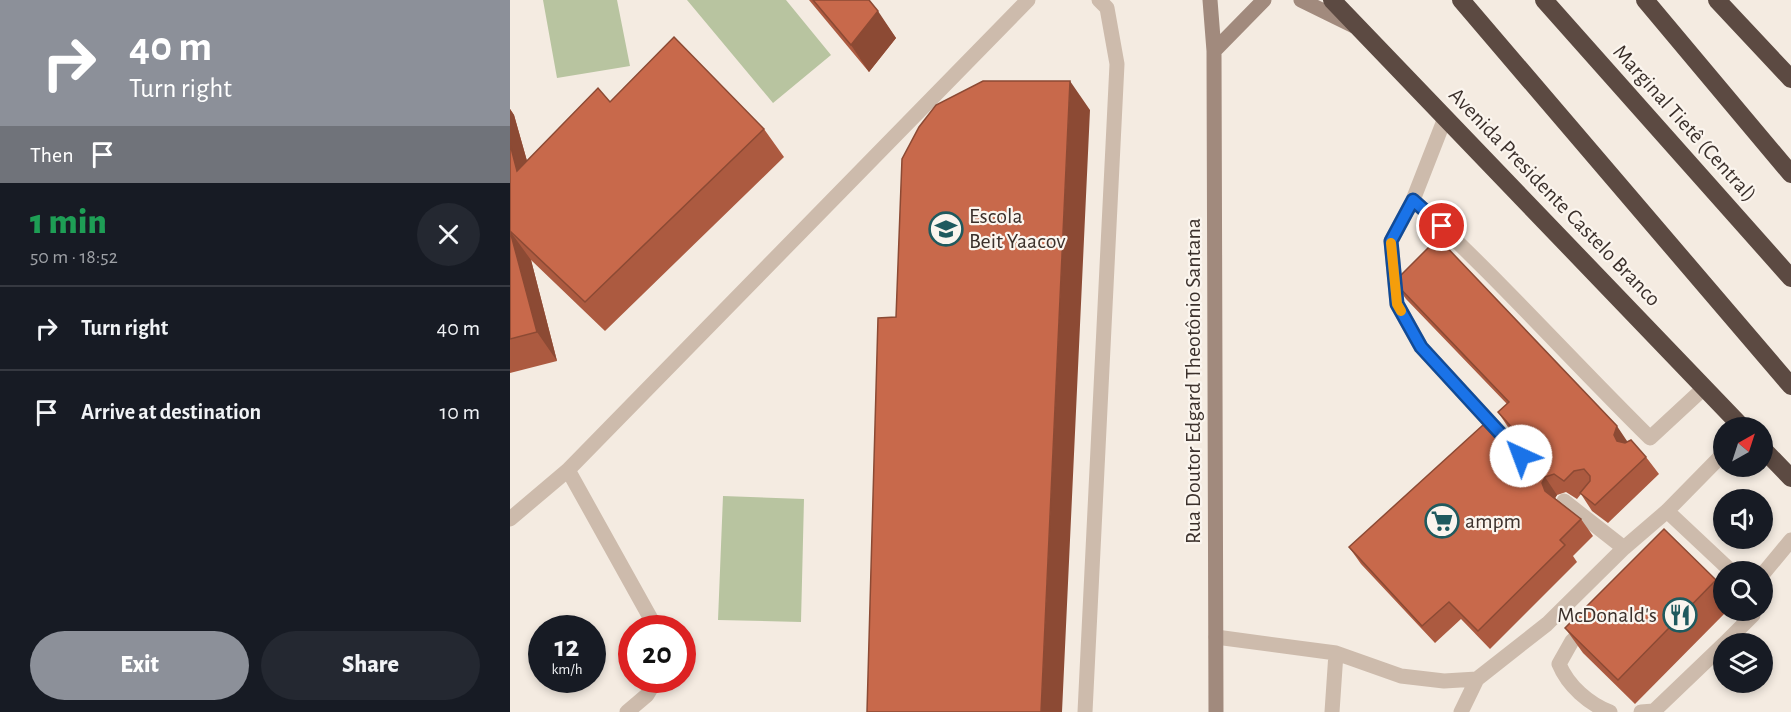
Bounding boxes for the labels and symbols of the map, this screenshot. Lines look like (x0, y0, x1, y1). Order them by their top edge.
street label: Marginal Tietê (Central) (1609, 40, 1761, 206)
street label: Avenida Presidente Castelo Branco (1445, 84, 1665, 310)
pin (1416, 200, 1467, 251)
place label: Escola Beit Yaacov (969, 205, 1066, 252)
school or university icon: Escola Beit Yaacov (928, 211, 964, 247)
street label: Rua Doutor Edgard Theotônio Santana (1182, 218, 1204, 544)
north arrow (1713, 417, 1773, 477)
position arrow (1489, 424, 1553, 488)
supermarket icon: ampm (1424, 503, 1460, 539)
place label: ampm (1465, 510, 1521, 532)
restaurant icon: McDonald's (1662, 597, 1698, 633)
place label: McDonald's (1557, 604, 1657, 626)
speed limit sign: 20 (618, 615, 696, 693)

